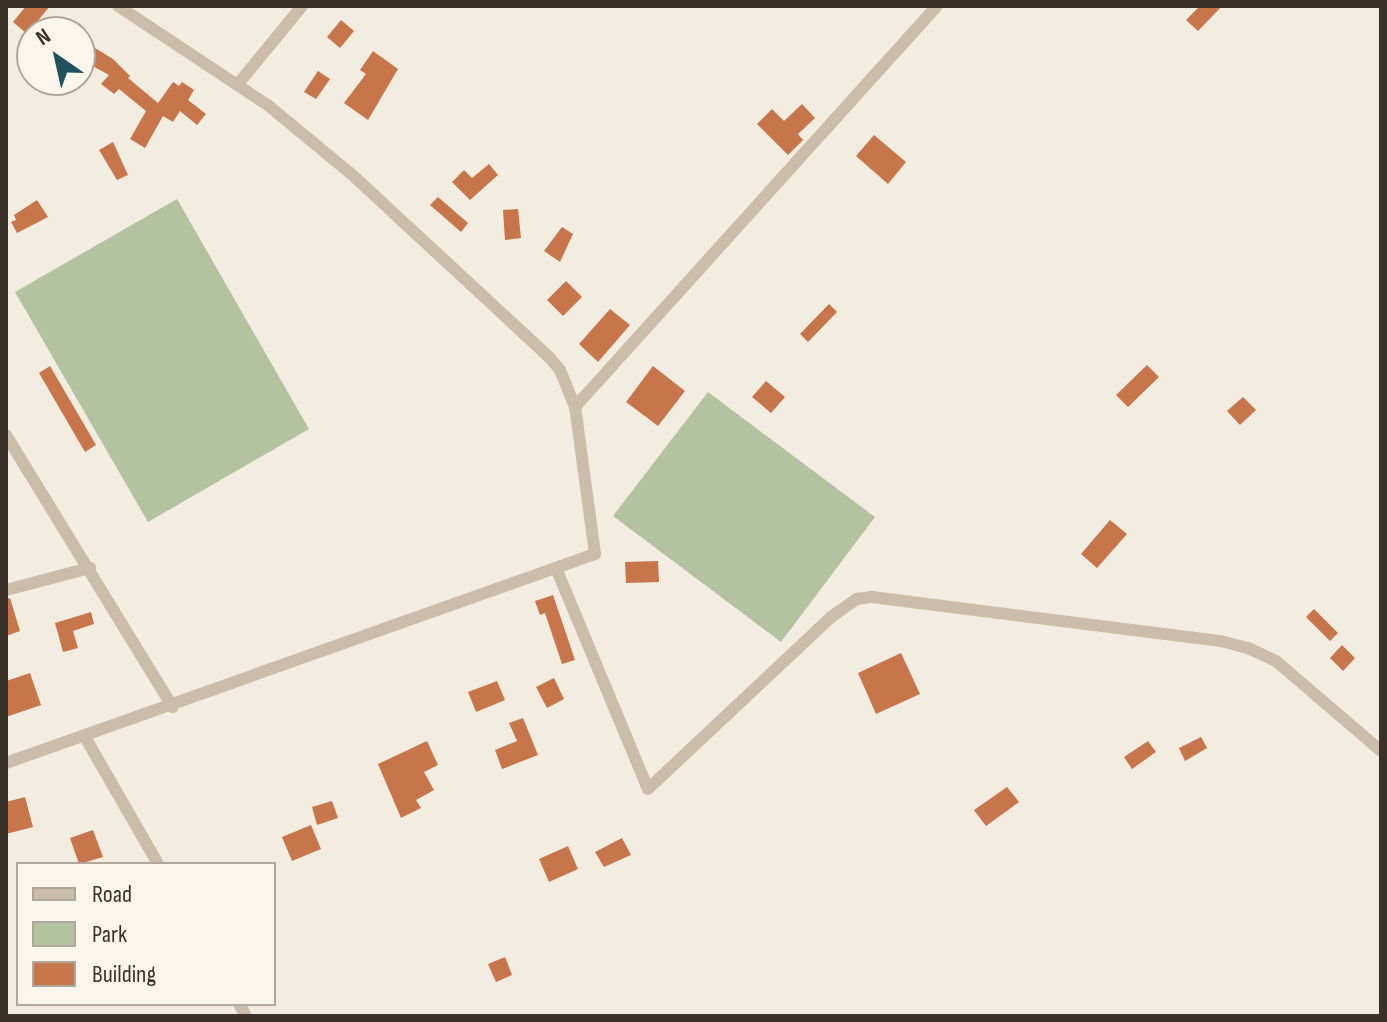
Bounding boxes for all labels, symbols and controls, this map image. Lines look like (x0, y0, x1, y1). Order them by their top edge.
north arrow (16, 16, 96, 96)
text: N (31, 23, 56, 52)
legend (16, 862, 276, 1006)
text: Road (92, 880, 132, 909)
text: Park (92, 920, 127, 949)
text: Building (92, 960, 156, 989)

